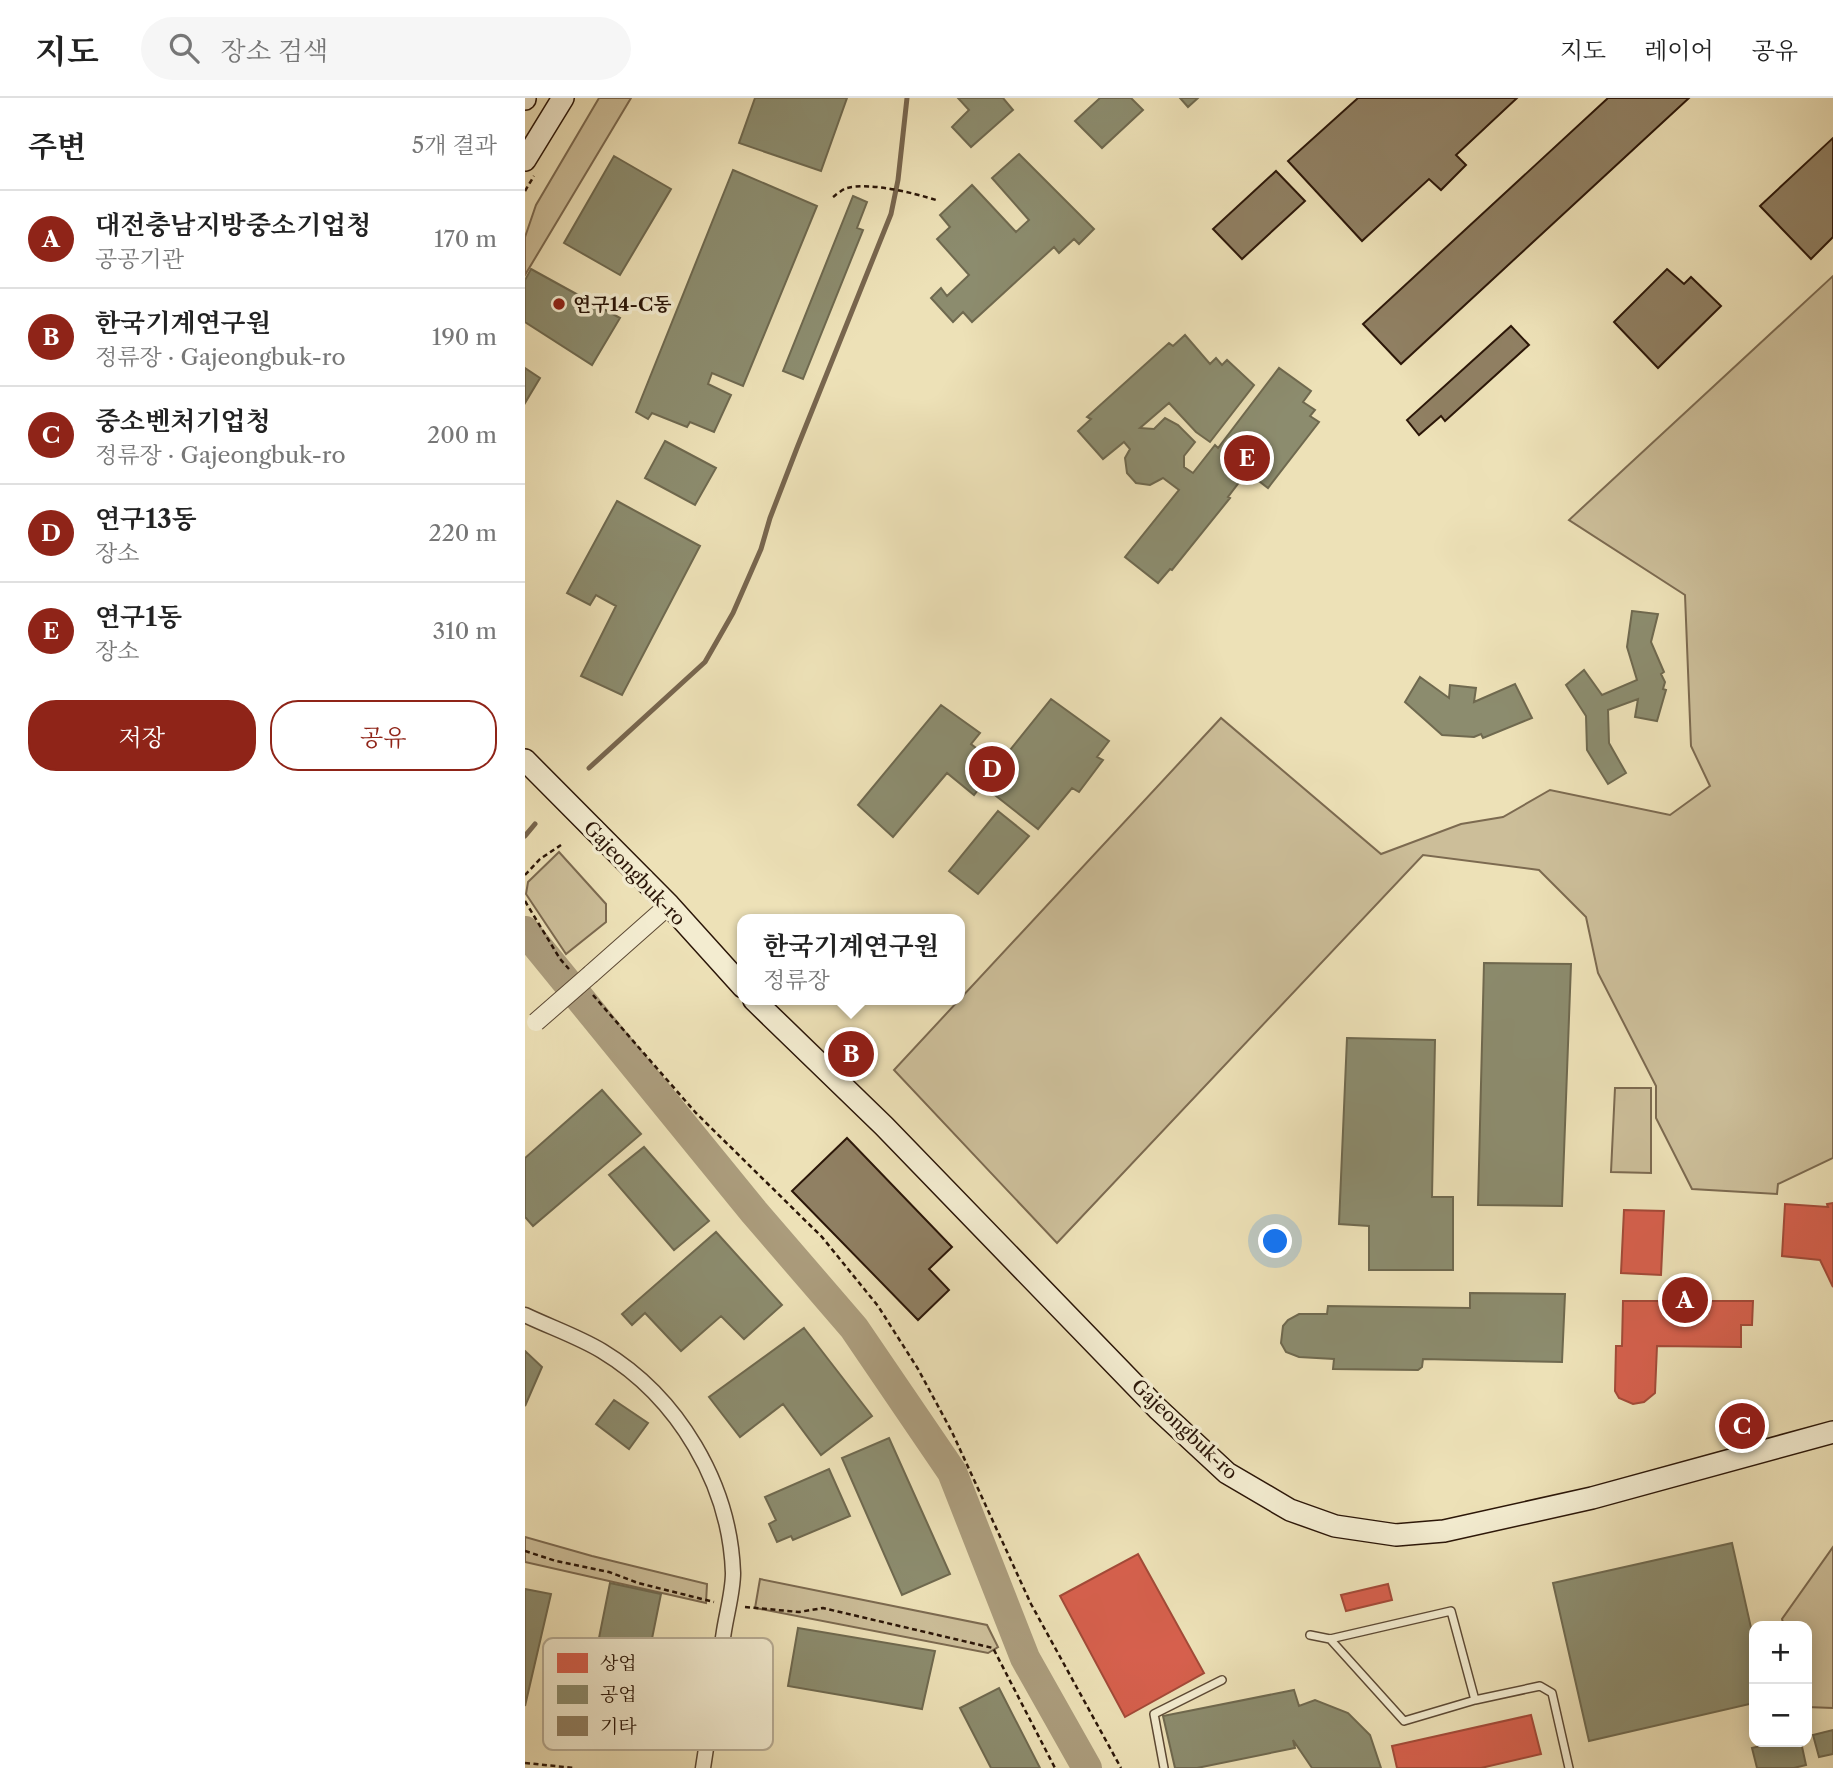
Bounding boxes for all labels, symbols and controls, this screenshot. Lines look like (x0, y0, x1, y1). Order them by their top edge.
search box (141, 17, 631, 80)
icon: search (165, 29, 203, 67)
text: 지도 (35, 31, 99, 72)
text: 장소 검색 (221, 35, 328, 67)
text: 지도 (1560, 36, 1606, 65)
text: 레이어 (1644, 36, 1714, 65)
text: 공유 (1752, 36, 1798, 65)
text: 주변 (28, 128, 86, 165)
text: 5개 결과 (412, 131, 497, 159)
text: 대전충남지방중소기업청 (95, 209, 371, 241)
text: A (42, 225, 60, 253)
text: 170 m (434, 225, 497, 253)
text: 공공기관 (95, 245, 184, 273)
place label: 연구14-C동 (573, 293, 672, 316)
marker: 연구14-C동 (551, 296, 567, 312)
text: 한국기계연구원 (95, 307, 271, 339)
text: B (42, 323, 60, 351)
text: 190 m (432, 323, 497, 351)
text: 정류장 · Gajeongbuk-ro (95, 343, 346, 371)
text: 중소벤처기업청 (95, 405, 271, 437)
text: C (42, 421, 60, 449)
text: 200 m (427, 421, 497, 449)
pin: E (1224, 432, 1270, 484)
text: 정류장 · Gajeongbuk-ro (95, 441, 346, 469)
text: 연구13동 (95, 503, 197, 535)
text: D (41, 519, 61, 547)
text: 220 m (428, 519, 497, 547)
text: 장소 (95, 539, 139, 567)
text: 연구1동 (95, 601, 182, 633)
text: E (43, 617, 59, 645)
text: 310 m (433, 617, 497, 645)
text: 장소 (95, 637, 139, 665)
button: 저장 (28, 700, 256, 771)
button: 공유 (270, 700, 497, 771)
pin: D (969, 743, 1015, 795)
street label: Gajeongbuk-ro (579, 816, 690, 930)
popup (737, 914, 965, 1005)
text: 한국기계연구원 (763, 930, 939, 962)
text: 정류장 (763, 966, 830, 994)
pin: B (828, 1028, 874, 1080)
your location (1258, 1224, 1292, 1258)
pin: A (1662, 1274, 1708, 1326)
street label: Gajeongbuk-ro (1127, 1374, 1242, 1484)
pin: C (1719, 1400, 1765, 1452)
map controls (1749, 1621, 1812, 1747)
button: + (1749, 1621, 1812, 1684)
legend (543, 1638, 773, 1750)
text: 상업 (600, 1652, 637, 1675)
text: 공업 (600, 1683, 637, 1706)
button: − (1749, 1684, 1812, 1747)
text: 기타 (600, 1715, 637, 1738)

